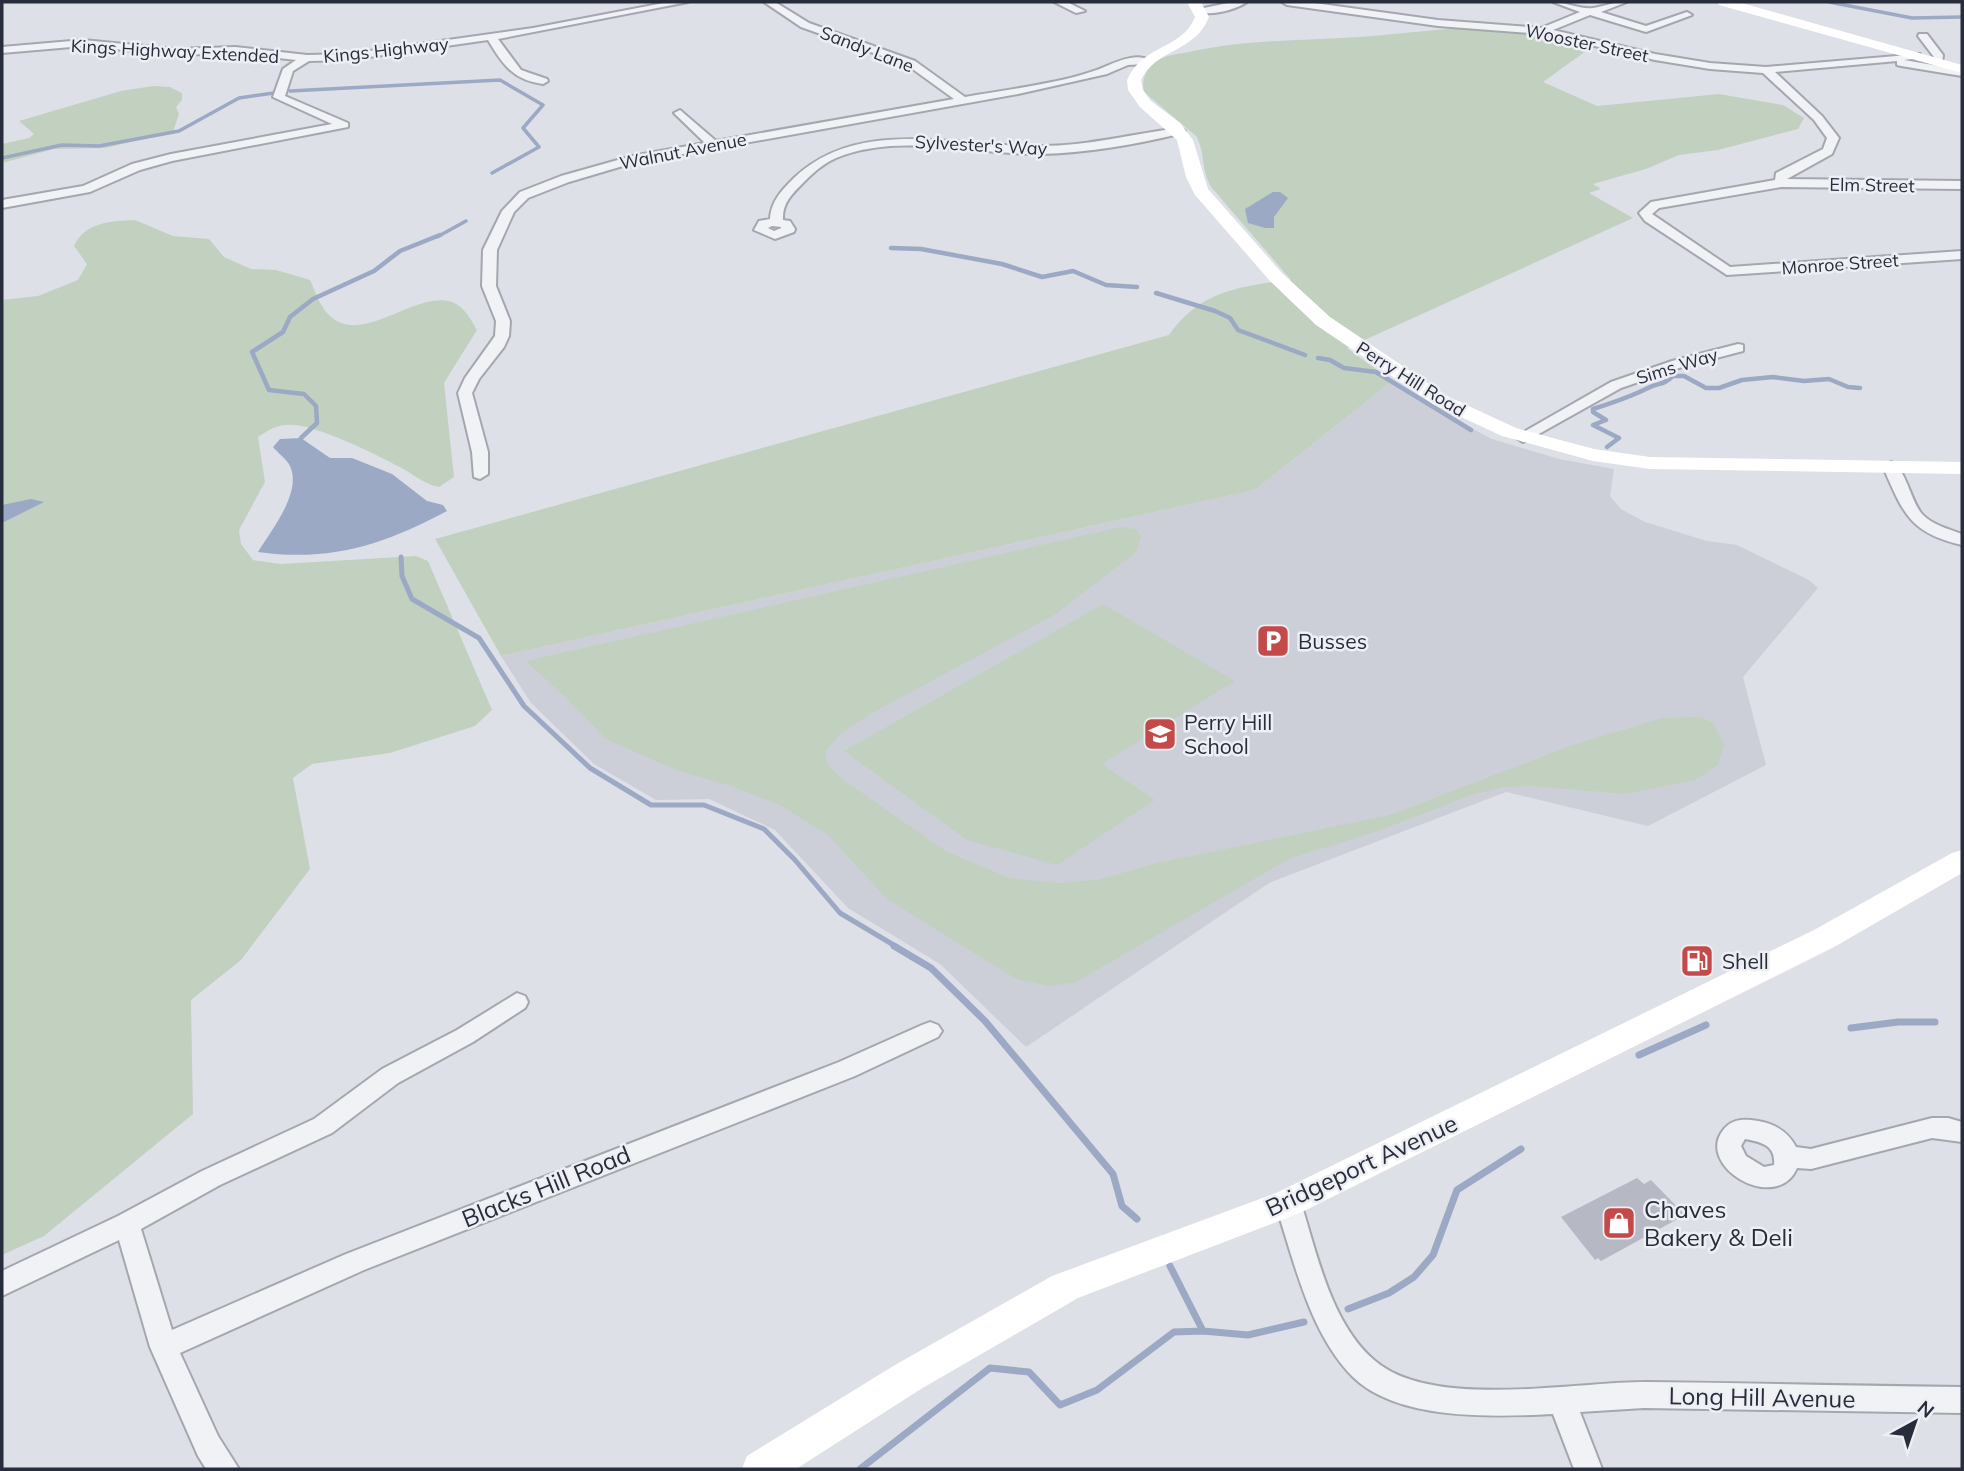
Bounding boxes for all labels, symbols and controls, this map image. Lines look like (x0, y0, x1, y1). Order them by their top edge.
street label: Wooster Street (1523, 19, 1651, 67)
street label: Sandy Lane (817, 21, 917, 77)
street label: Kings Highway (322, 32, 450, 68)
street label: Kings Highway Extended (70, 34, 280, 68)
street label: Walnut Avenue (618, 127, 748, 175)
street label: Sylvester's Way (914, 130, 1048, 160)
street label: Elm Street (1829, 173, 1915, 197)
street label: Monroe Street (1781, 248, 1899, 280)
street label: Perry Hill Road (1352, 336, 1470, 422)
street label: Sims Way (1633, 343, 1721, 389)
parking icon: Busses (1254, 622, 1292, 660)
place label: Busses (1298, 628, 1367, 654)
place label: Perry Hill School (1184, 709, 1272, 759)
school or university icon: Perry Hill School (1141, 715, 1179, 753)
fuel station icon: Shell (1678, 942, 1716, 980)
place label: Shell (1722, 948, 1769, 974)
street label: Bridgeport Avenue (1260, 1107, 1462, 1223)
street label: Blacks Hill Road (457, 1139, 635, 1233)
place label: Chaves Bakery & Deli (1644, 1194, 1793, 1252)
shop icon: Chaves Bakery & Deli (1600, 1204, 1638, 1242)
street label: Long Hill Avenue (1668, 1380, 1856, 1414)
north arrow (1880, 1387, 1950, 1457)
text: N (1913, 1395, 1939, 1423)

